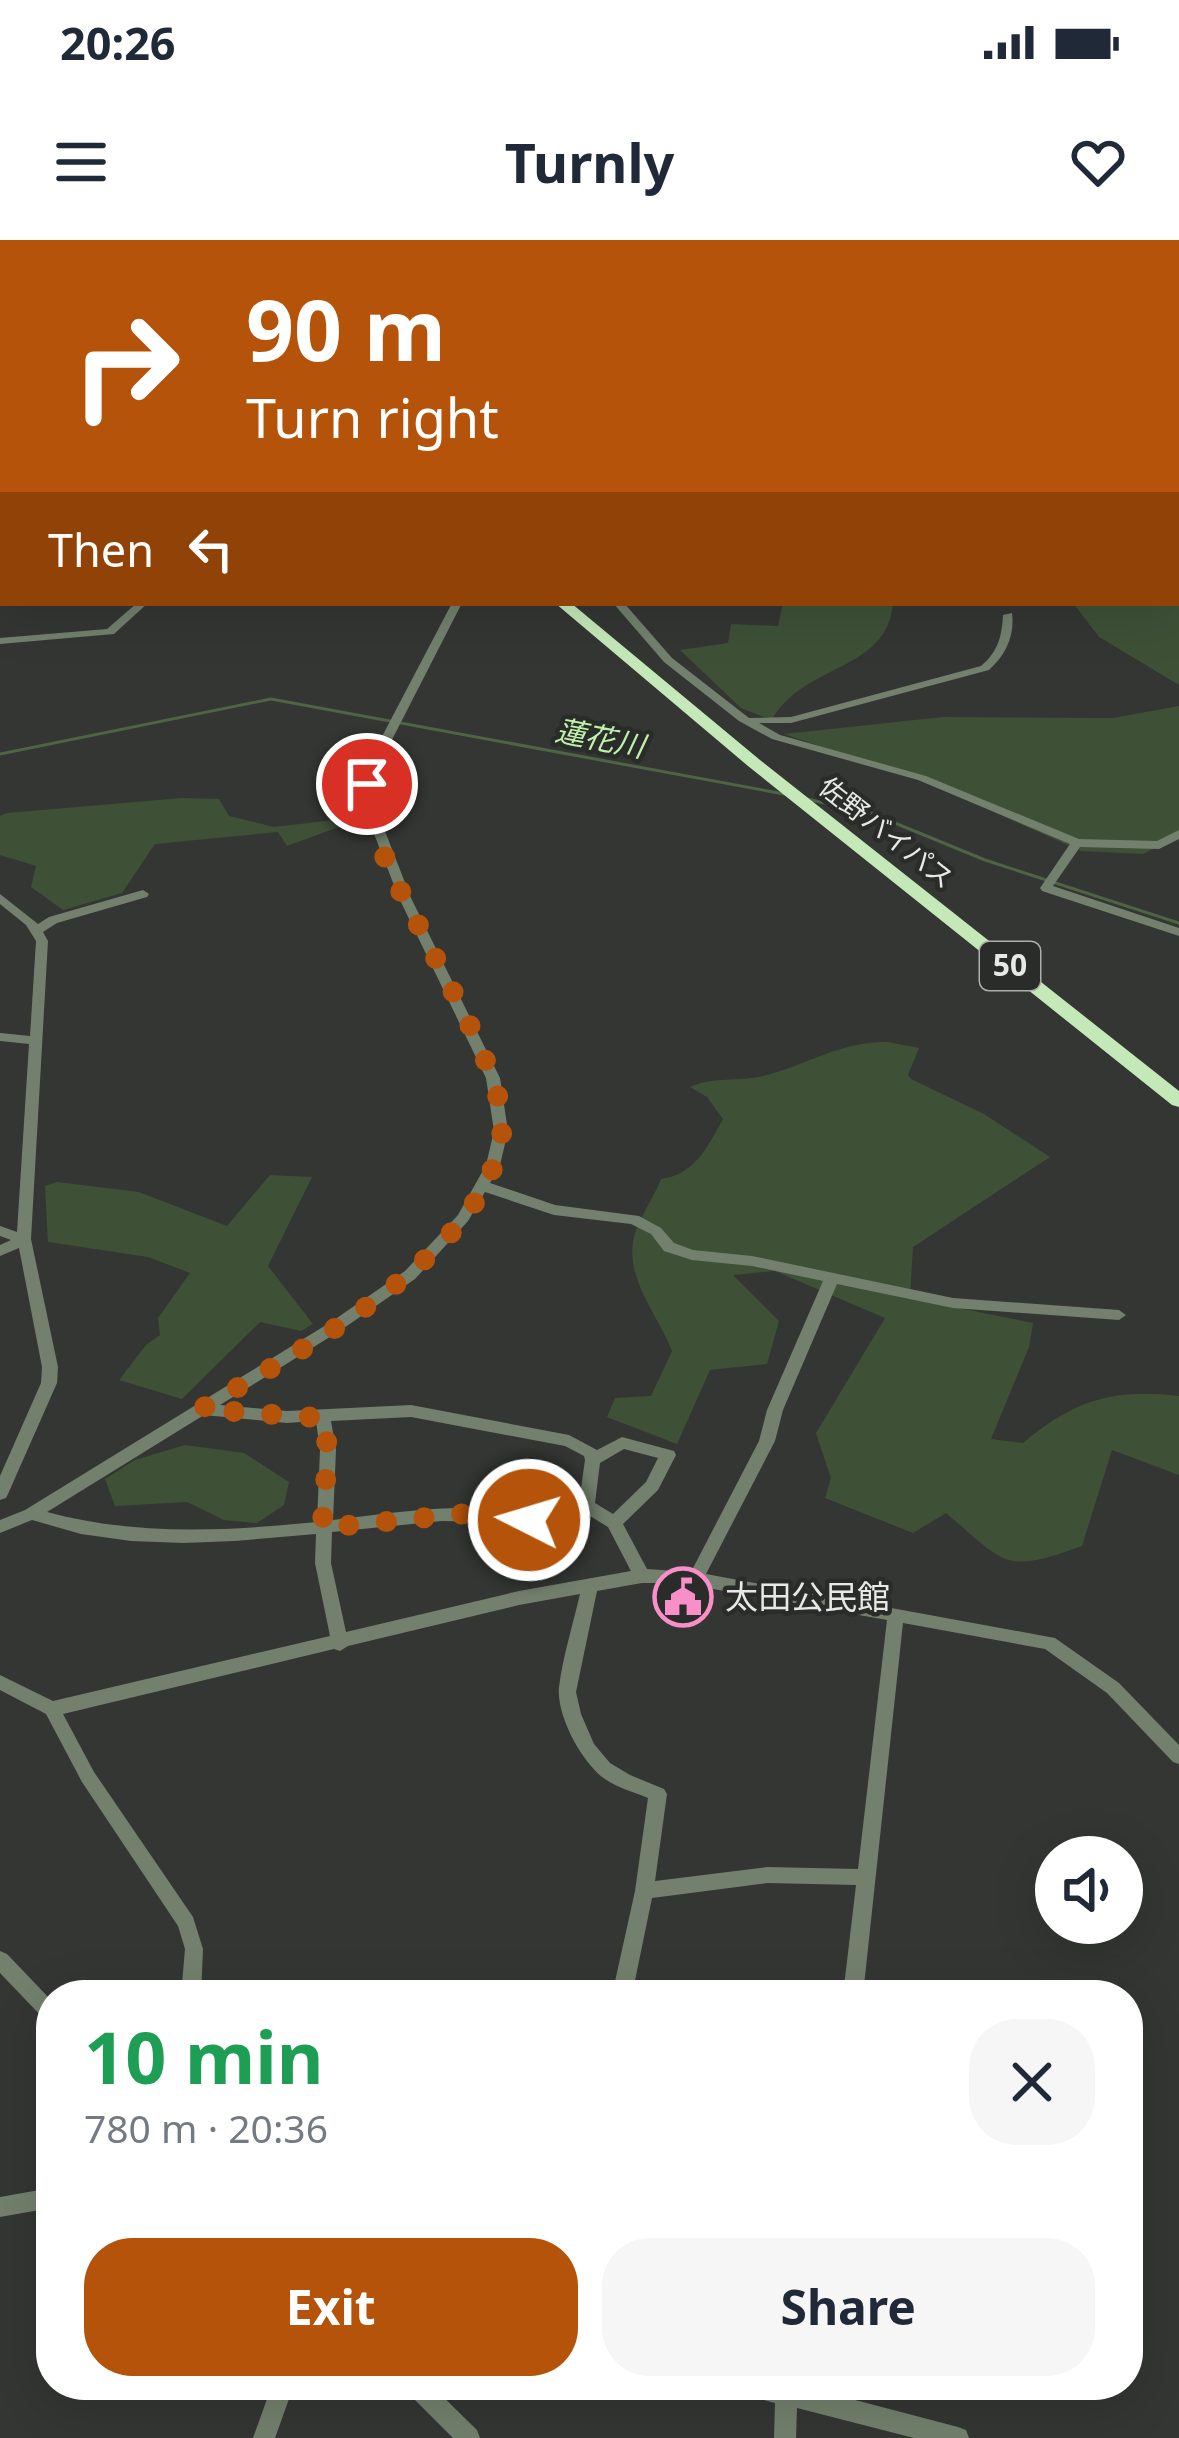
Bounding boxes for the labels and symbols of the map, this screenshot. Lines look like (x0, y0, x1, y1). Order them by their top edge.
water label: 蓮花川 (552, 709, 651, 767)
pin (316, 733, 418, 835)
street label: 佐野バイパス (812, 768, 962, 896)
road number: 50 (980, 942, 1040, 990)
position arrow (466, 1457, 592, 1583)
public building icon: 太田公民館 (652, 1566, 714, 1628)
place label: 太田公民館 (725, 1574, 890, 1619)

